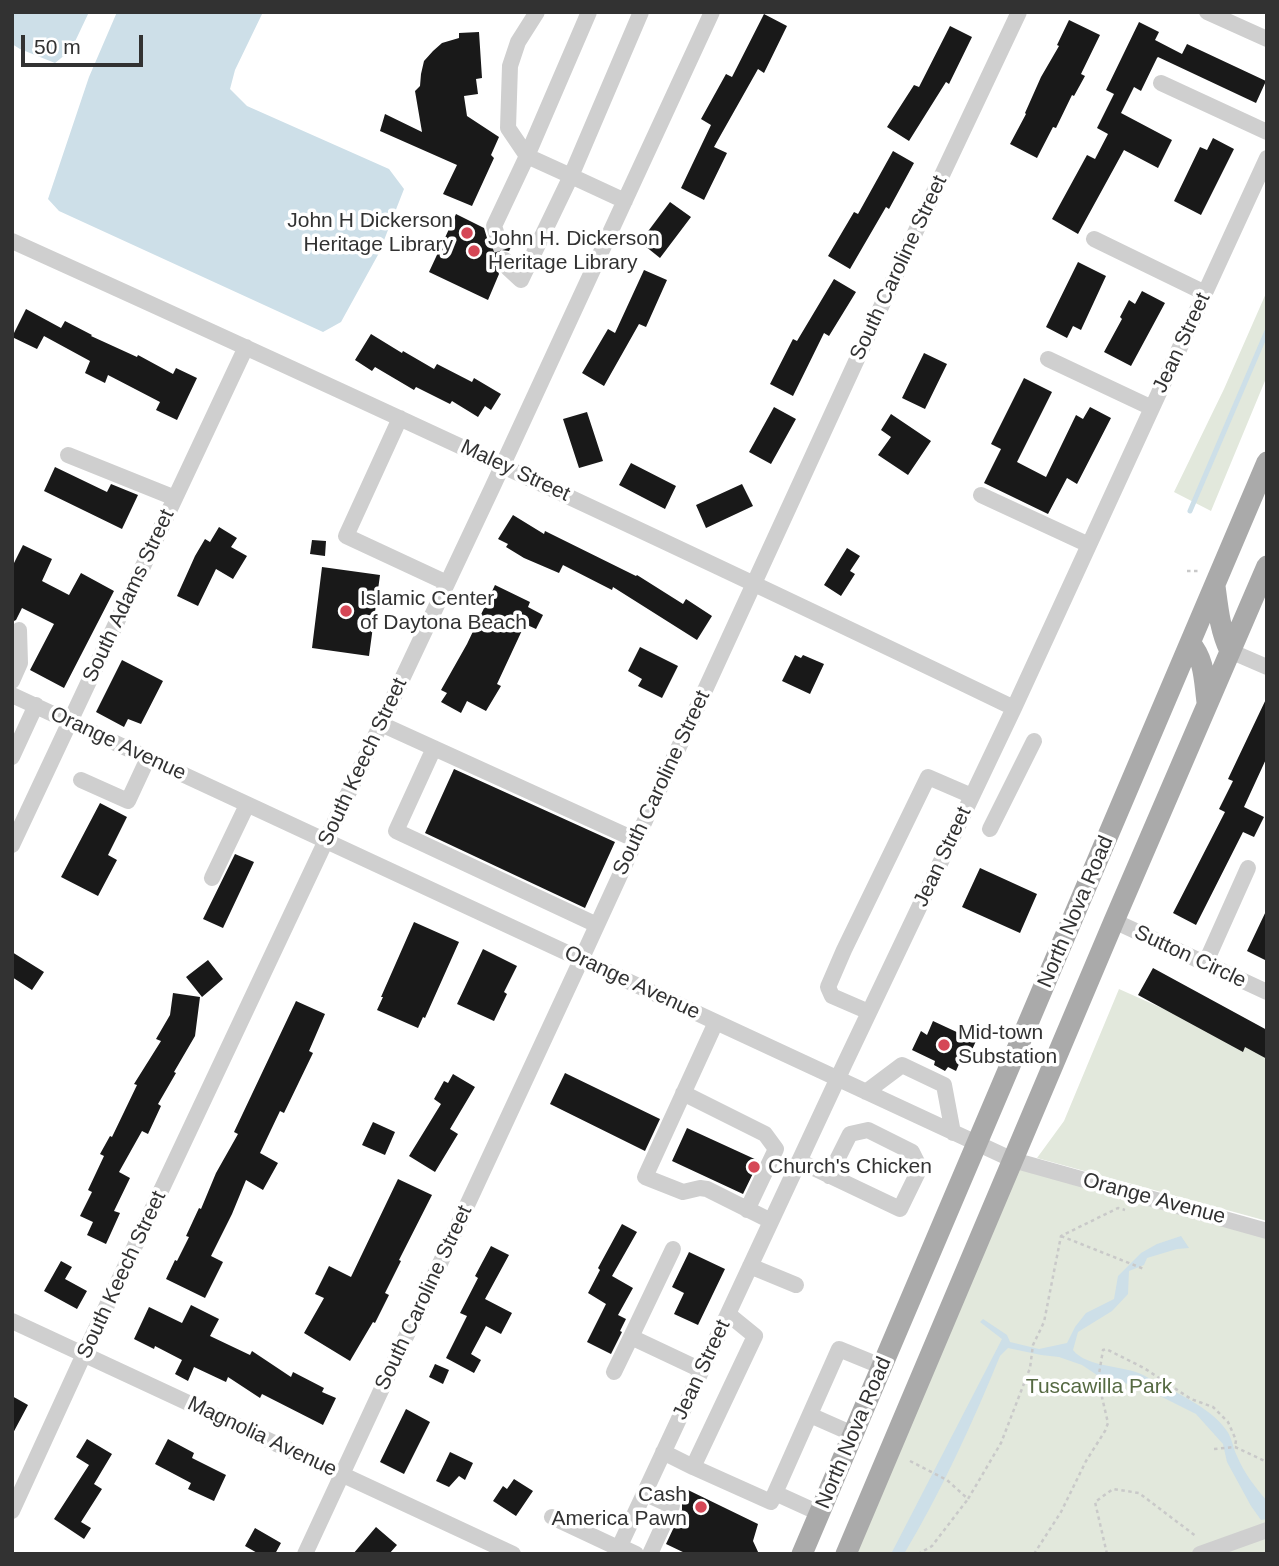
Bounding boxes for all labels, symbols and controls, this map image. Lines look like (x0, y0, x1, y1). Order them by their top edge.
scale bar (24, 21, 147, 65)
text: 50 m (34, 35, 81, 58)
street label: South Caroline Street (845, 172, 953, 364)
place label: John H Dickerson Heritage Library (287, 208, 453, 258)
marker: John H Dickerson Heritage Library (459, 225, 475, 241)
place label: John H. Dickerson Heritage Library (488, 226, 660, 276)
marker: John H. Dickerson Heritage Library (466, 243, 482, 259)
street label: Jean Street (1148, 289, 1216, 397)
street label: Maley Street (456, 435, 574, 507)
street label: South Adams Street (78, 506, 180, 686)
place label: Islamic Center of Daytona Beach (360, 586, 527, 636)
marker: Islamic Center of Daytona Beach (338, 603, 354, 619)
street label: South Keech Street (313, 674, 413, 850)
street label: South Caroline Street (608, 687, 716, 879)
street label: Orange Avenue (46, 702, 190, 786)
street label: Jean Street (909, 803, 977, 911)
street label: North Nova Road (1033, 832, 1119, 992)
street label: Sutton Circle (1130, 920, 1250, 994)
street label: Orange Avenue (560, 941, 704, 1025)
place label: Mid-town Substation (958, 1020, 1057, 1070)
marker: Mid-town Substation (936, 1037, 952, 1053)
place label: Church's Chicken (768, 1154, 932, 1180)
marker: Church's Chicken (746, 1159, 762, 1175)
street label: Orange Avenue (1080, 1168, 1228, 1230)
street label: South Keech Street (72, 1187, 172, 1363)
street label: South Caroline Street (370, 1202, 478, 1394)
street label: Jean Street (668, 1316, 736, 1424)
street label: North Nova Road (811, 1353, 897, 1513)
park label: Tuscawilla Park (1026, 1374, 1172, 1400)
street label: Magnolia Avenue (183, 1391, 341, 1483)
place label: Cash America Pawn (552, 1482, 687, 1532)
marker: Cash America Pawn (693, 1499, 709, 1515)

